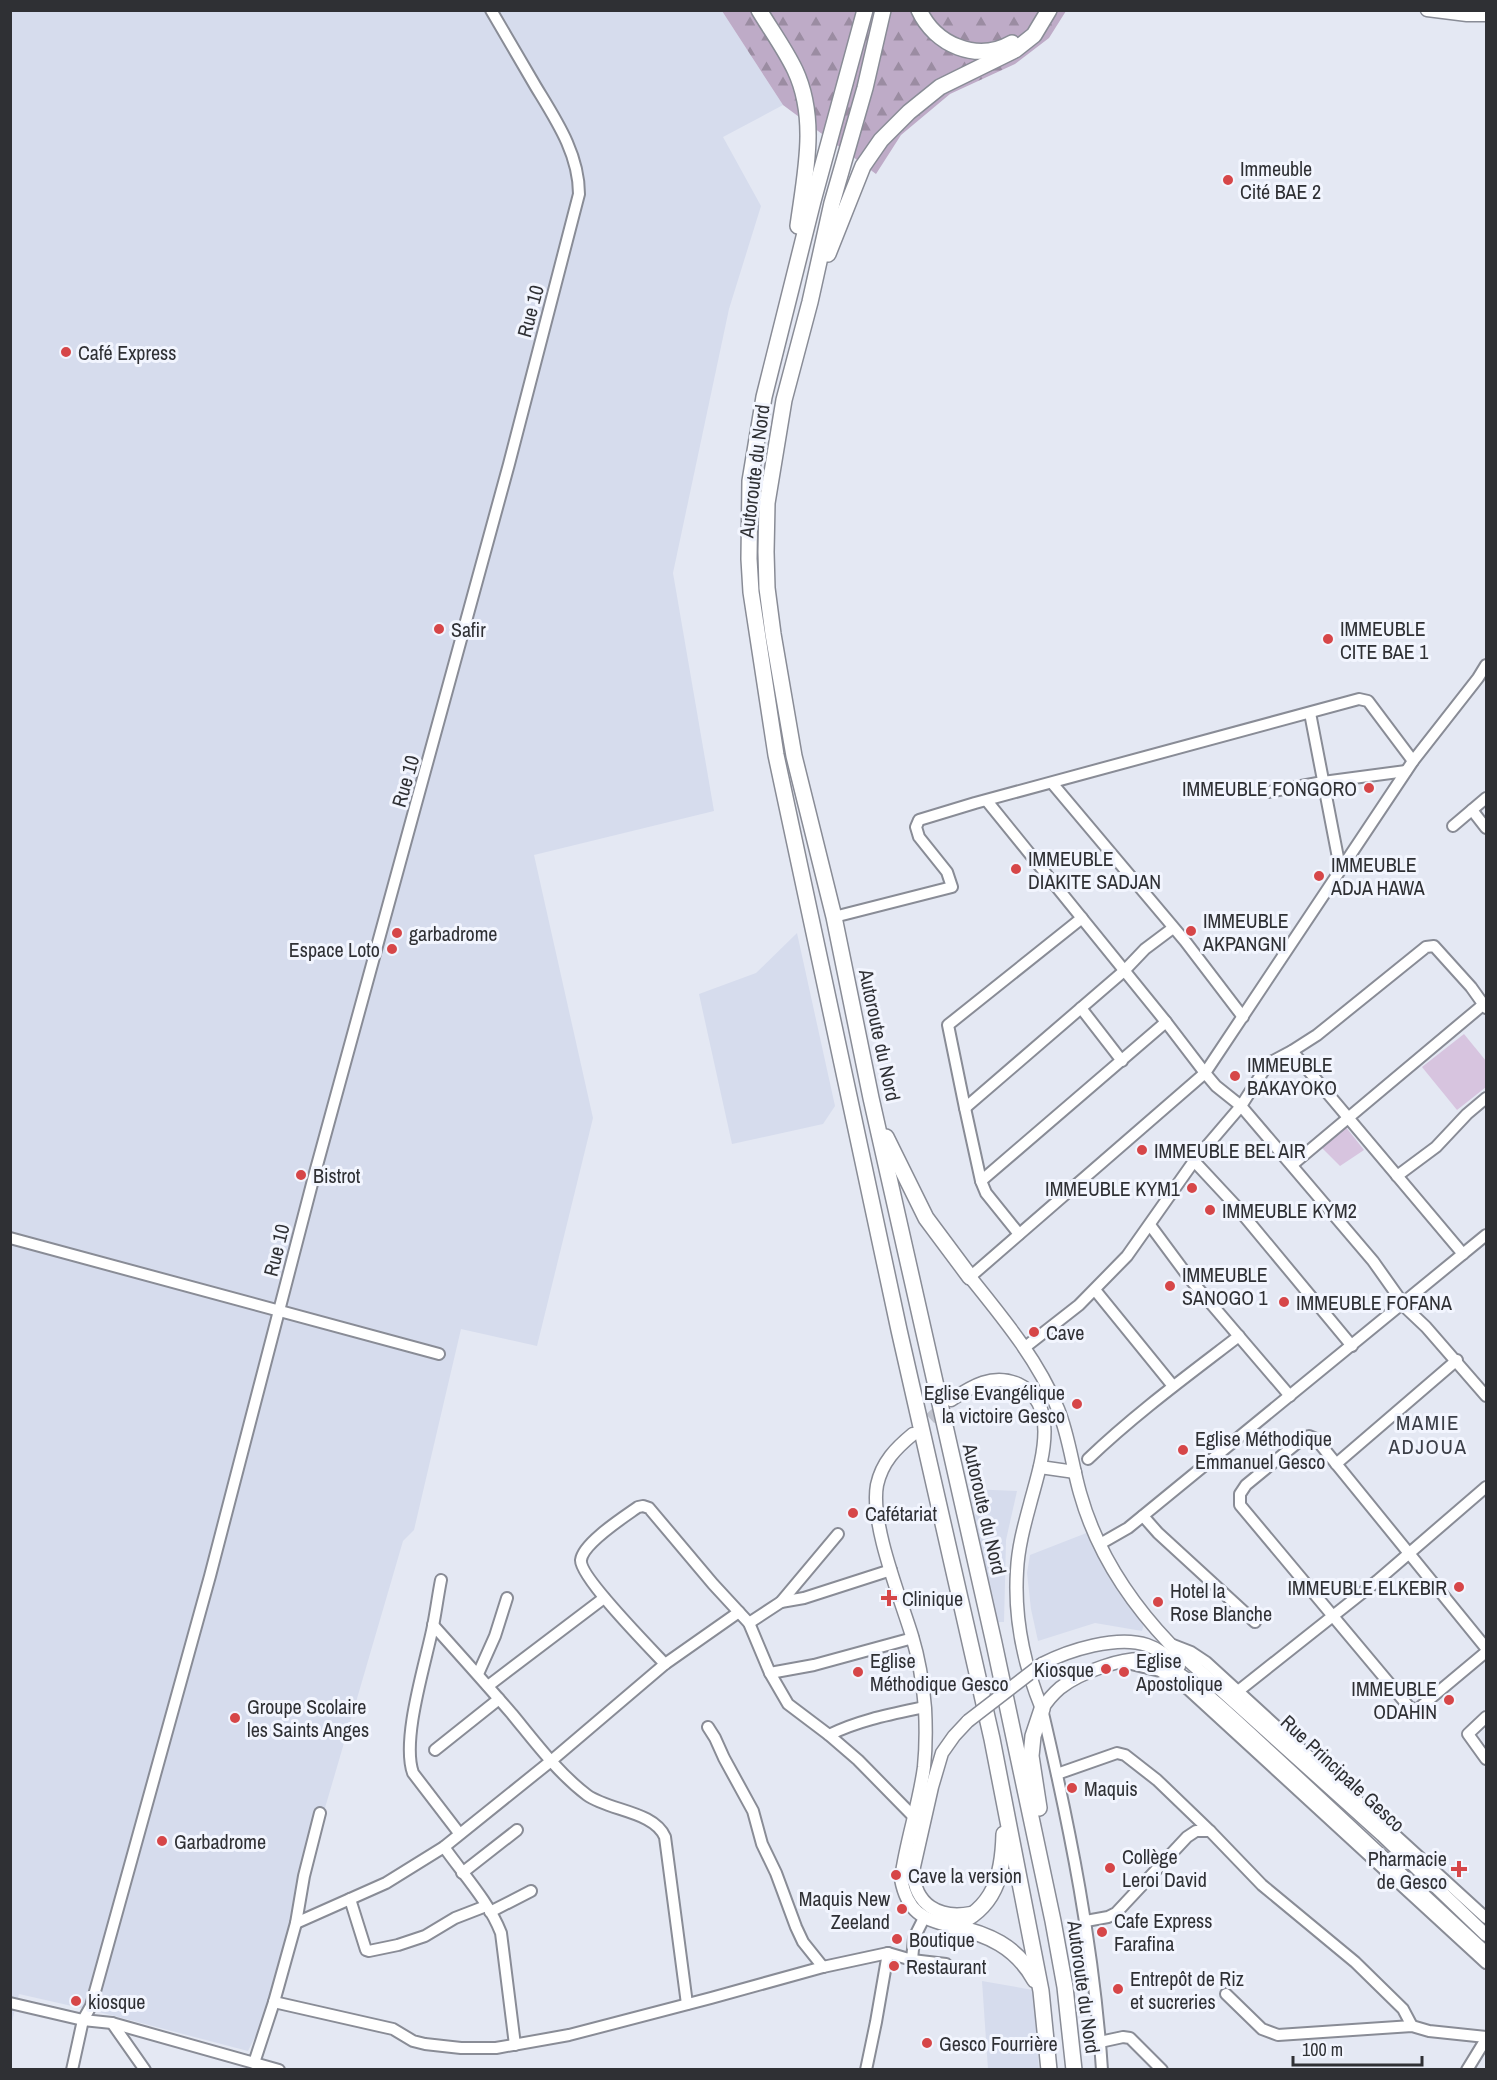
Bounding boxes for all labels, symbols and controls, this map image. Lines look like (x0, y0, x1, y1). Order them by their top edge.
place label: Immeuble Cité BAE 2 (1240, 155, 1321, 205)
marker: Immeuble Cité BAE 2 (1221, 173, 1235, 187)
street label: Rue 10 (510, 282, 550, 340)
place label: Café Express (78, 339, 176, 366)
marker: Café Express (59, 345, 73, 359)
street label: Autoroute du Nord (732, 403, 776, 540)
place label: IMMEUBLE CITE BAE 1 (1340, 615, 1428, 665)
place label: Safir (451, 616, 486, 643)
marker: Safir (432, 622, 446, 636)
marker: IMMEUBLE CITE BAE 1 (1321, 632, 1335, 646)
street label: Rue 10 (385, 752, 425, 810)
place label: IMMEUBLE FONGORO (1182, 775, 1357, 802)
marker: IMMEUBLE FONGORO (1362, 781, 1376, 795)
place label: IMMEUBLE DIAKITE SADJAN (1028, 845, 1161, 895)
place label: IMMEUBLE ADJA HAWA (1330, 851, 1425, 901)
marker: IMMEUBLE DIAKITE SADJAN (1009, 862, 1023, 876)
marker: IMMEUBLE ADJA HAWA (1312, 869, 1326, 883)
place label: IMMEUBLE AKPANGNI (1202, 907, 1289, 957)
place label: garbadrome (409, 920, 497, 947)
marker: IMMEUBLE AKPANGNI (1184, 924, 1198, 938)
marker: garbadrome (390, 926, 404, 940)
place label: Espace Loto (289, 936, 380, 963)
marker: Espace Loto (385, 942, 399, 956)
street label: Autoroute du Nord (853, 966, 907, 1103)
place label: IMMEUBLE BAKAYOKO (1247, 1051, 1337, 1101)
marker: IMMEUBLE BAKAYOKO (1228, 1069, 1242, 1083)
place label: IMMEUBLE BEL AIR (1154, 1137, 1306, 1164)
marker: IMMEUBLE BEL AIR (1135, 1143, 1149, 1157)
place label: Bistrot (313, 1162, 361, 1189)
marker: Bistrot (294, 1168, 308, 1182)
place label: IMMEUBLE KYM1 (1045, 1175, 1180, 1202)
marker: IMMEUBLE KYM1 (1185, 1181, 1199, 1195)
place label: IMMEUBLE KYM2 (1222, 1197, 1357, 1224)
marker: IMMEUBLE KYM2 (1203, 1203, 1217, 1217)
street label: Rue 10 (257, 1221, 295, 1279)
place label: IMMEUBLE SANOGO 1 (1182, 1261, 1268, 1311)
marker: IMMEUBLE SANOGO 1 (1163, 1279, 1177, 1293)
place label: IMMEUBLE FOFANA (1296, 1289, 1452, 1316)
marker: IMMEUBLE FOFANA (1277, 1295, 1291, 1309)
place label: Cave (1046, 1319, 1084, 1346)
marker: Cave (1027, 1325, 1041, 1339)
place label: Eglise Evangélique la victoire Gesco (924, 1379, 1065, 1429)
marker: Eglise Evangélique la victoire Gesco (1070, 1397, 1084, 1411)
district label: MAMIE ADJOUA (1388, 1408, 1467, 1461)
place label: Eglise Méthodique Emmanuel Gesco (1195, 1425, 1332, 1475)
street label: Autoroute du Nord (957, 1440, 1013, 1577)
marker: Eglise Méthodique Emmanuel Gesco (1176, 1443, 1190, 1457)
place label: Cafétariat (865, 1500, 937, 1527)
marker: Cafétariat (846, 1506, 860, 1520)
place label: IMMEUBLE ELKEBIR (1288, 1574, 1447, 1601)
place label: Hotel la Rose Blanche (1170, 1577, 1272, 1627)
marker: IMMEUBLE ELKEBIR (1452, 1580, 1466, 1594)
place label: Clinique (902, 1585, 963, 1612)
marker: Clinique (880, 1589, 898, 1607)
marker: Hotel la Rose Blanche (1151, 1595, 1165, 1609)
place label: Eglise Méthodique Gesco (870, 1647, 1009, 1697)
place label: Eglise Apostolique (1135, 1647, 1223, 1697)
place label: Kiosque (1034, 1656, 1094, 1683)
marker: Kiosque (1099, 1662, 1113, 1676)
marker: Eglise Méthodique Gesco (851, 1665, 865, 1679)
marker: Eglise Apostolique (1117, 1665, 1131, 1679)
place label: IMMEUBLE ODAHIN (1351, 1675, 1437, 1725)
place label: Groupe Scolaire les Saints Anges (247, 1693, 369, 1743)
marker: IMMEUBLE ODAHIN (1442, 1693, 1456, 1707)
street label: Rue Principale Gesco (1275, 1708, 1411, 1838)
marker: Groupe Scolaire les Saints Anges (228, 1711, 242, 1725)
place label: Maquis (1084, 1775, 1138, 1802)
marker: Maquis (1065, 1781, 1079, 1795)
place label: Garbadrome (174, 1828, 266, 1855)
marker: Garbadrome (155, 1834, 169, 1848)
place label: Collège Leroi David (1122, 1843, 1207, 1893)
place label: Pharmacie de Gesco (1368, 1845, 1447, 1895)
marker: Collège Leroi David (1103, 1861, 1117, 1875)
place label: Cave la version (908, 1862, 1022, 1889)
marker: Pharmacie de Gesco (1452, 1862, 1466, 1876)
marker: Cave la version (889, 1868, 903, 1882)
place label: Maquis New Zeeland (799, 1885, 890, 1935)
marker: Maquis New Zeeland (895, 1902, 909, 1916)
place label: Cafe Express Farafina (1114, 1907, 1212, 1957)
street label: Autoroute du Nord (1061, 1918, 1107, 2055)
marker: Cafe Express Farafina (1095, 1925, 1109, 1939)
place label: Boutique (909, 1926, 975, 1953)
marker: Boutique (890, 1932, 904, 1946)
place label: Restaurant (906, 1953, 987, 1980)
marker: Restaurant (887, 1959, 901, 1973)
place label: Entrepôt de Riz et sucreries (1130, 1965, 1244, 2015)
marker: Entrepôt de Riz et sucreries (1111, 1982, 1125, 1996)
place label: kiosque (88, 1988, 145, 2015)
marker: kiosque (69, 1994, 83, 2008)
scale bar (1293, 2029, 1422, 2067)
place label: Gesco Fourrière (939, 2030, 1058, 2057)
marker: Gesco Fourrière (920, 2036, 934, 2050)
text: 100 m (1302, 2037, 1343, 2062)

